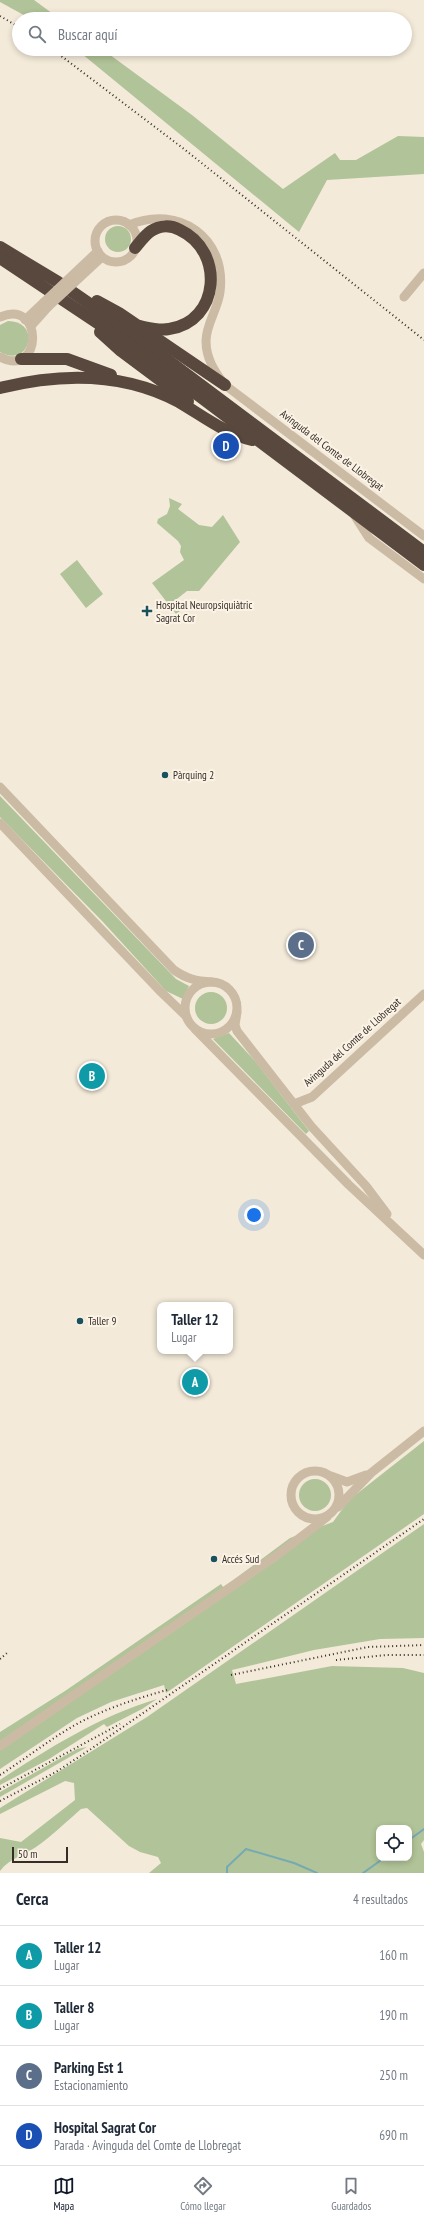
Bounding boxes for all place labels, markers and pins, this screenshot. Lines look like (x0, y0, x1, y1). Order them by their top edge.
pin: D (213, 431, 239, 461)
place label: Hospital Neuropsiquiàtric Sagrat Cor (156, 598, 252, 625)
marker: Hospital Neuropsiquiàtric Sagrat Cor (141, 605, 153, 617)
place label: Pàrquing 2 (173, 768, 214, 782)
marker: Pàrquing 2 (160, 770, 170, 780)
pin: C (288, 930, 314, 960)
pin: B (79, 1061, 105, 1091)
place label: Taller 9 (88, 1314, 116, 1328)
marker: Taller 9 (75, 1316, 85, 1326)
pin: A (182, 1367, 208, 1397)
place label: Accés Sud (222, 1552, 260, 1566)
marker: Accés Sud (209, 1554, 219, 1564)

